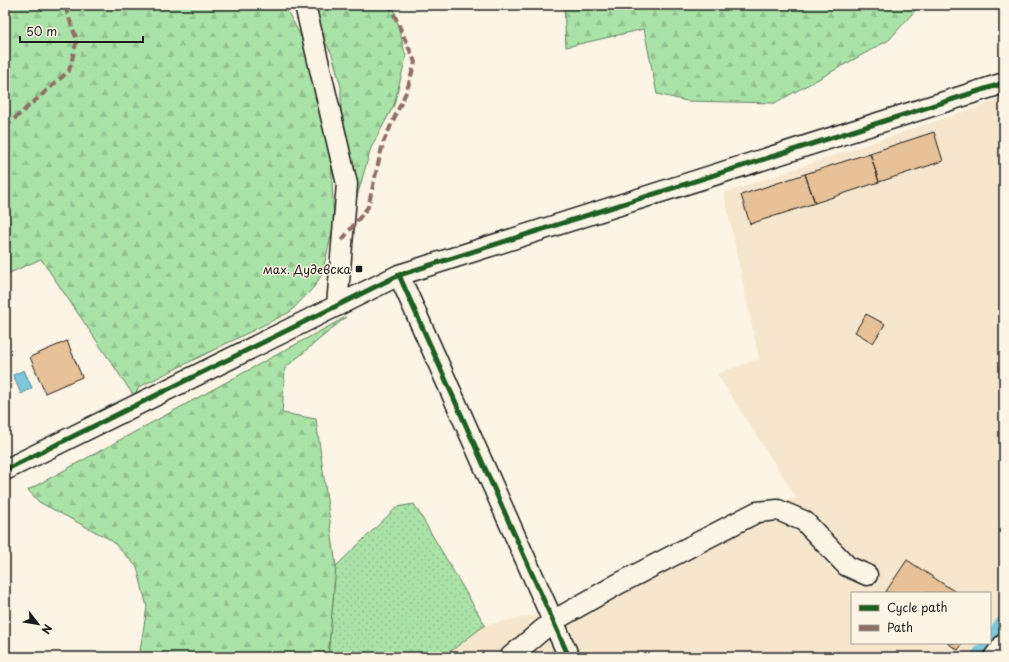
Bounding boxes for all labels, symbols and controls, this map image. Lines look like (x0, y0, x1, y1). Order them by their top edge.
scale bar (20, 18, 143, 44)
text: 50 m (26, 22, 57, 40)
place label: мах. Дудевска (263, 260, 352, 278)
marker: мах. Дудевска (354, 264, 364, 274)
legend (851, 592, 991, 644)
text: Cycle path (887, 598, 948, 616)
north arrow (18, 604, 58, 644)
text: Path (887, 618, 913, 636)
text: N (37, 621, 57, 638)

